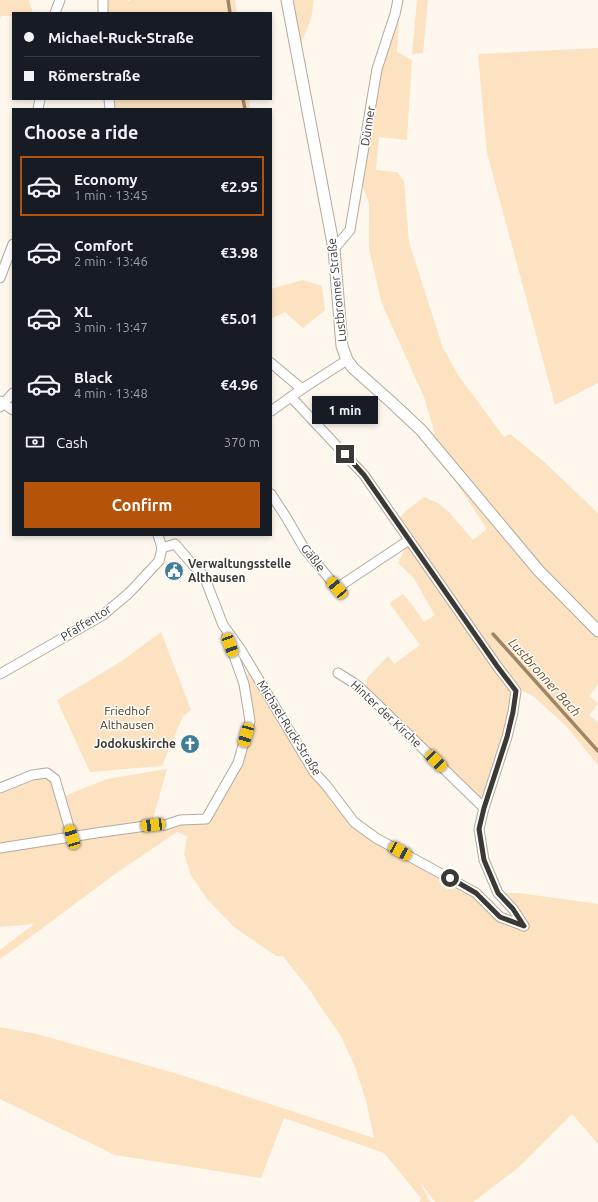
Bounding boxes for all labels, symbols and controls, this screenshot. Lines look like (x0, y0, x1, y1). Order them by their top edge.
text: Michael-Ruck-Straße (48, 29, 194, 46)
text: Römerstraße (48, 67, 140, 84)
street label: Dünner (358, 105, 377, 147)
text: Choose a ride (24, 122, 138, 142)
icon: car (26, 168, 62, 204)
text: Economy (74, 171, 138, 188)
text: €2.95 (220, 178, 258, 195)
text: 1 min · 13:45 (74, 188, 148, 202)
icon: car (26, 234, 62, 270)
text: Comfort (74, 237, 133, 254)
street label: Lustbronner Straße (325, 237, 348, 343)
text: €3.98 (220, 244, 258, 261)
text: 2 min · 13:46 (74, 254, 148, 268)
icon: car (26, 300, 62, 336)
text: XL (74, 303, 92, 320)
text: €5.01 (220, 310, 258, 327)
text: 3 min · 13:47 (74, 320, 148, 334)
icon: car (26, 366, 62, 402)
text: Black (74, 369, 113, 386)
text: €4.96 (220, 376, 258, 393)
text: 4 min · 13:48 (74, 386, 148, 400)
callout: 1 min (312, 396, 378, 424)
text: 1 min (329, 403, 361, 417)
icon: cash (24, 431, 46, 453)
text: Cash (56, 434, 88, 451)
text: 370 m (224, 435, 260, 449)
route end (336, 445, 354, 463)
button: Confirm (24, 482, 260, 528)
street label: Gäßle (299, 541, 328, 574)
place label: Verwaltungsstelle Althausen (188, 557, 291, 584)
public building icon: Verwaltungsstelle Althausen (163, 560, 185, 582)
car (325, 575, 349, 601)
street label: Pfaffentor (58, 602, 114, 643)
car (220, 632, 240, 658)
water label: Lustbronner Bach (506, 635, 584, 719)
street label: Michael-Ruck-Straße (255, 678, 324, 778)
street label: Hinter der Kirche (348, 678, 424, 750)
park label: Friedhof Althausen (100, 704, 154, 731)
car (237, 722, 255, 748)
church icon: Jodokuskirche (179, 733, 201, 755)
place label: Jodokuskirche (94, 737, 176, 750)
car (423, 748, 449, 774)
car (140, 818, 166, 832)
car (63, 824, 81, 850)
car (387, 840, 413, 862)
route start (441, 869, 459, 887)

